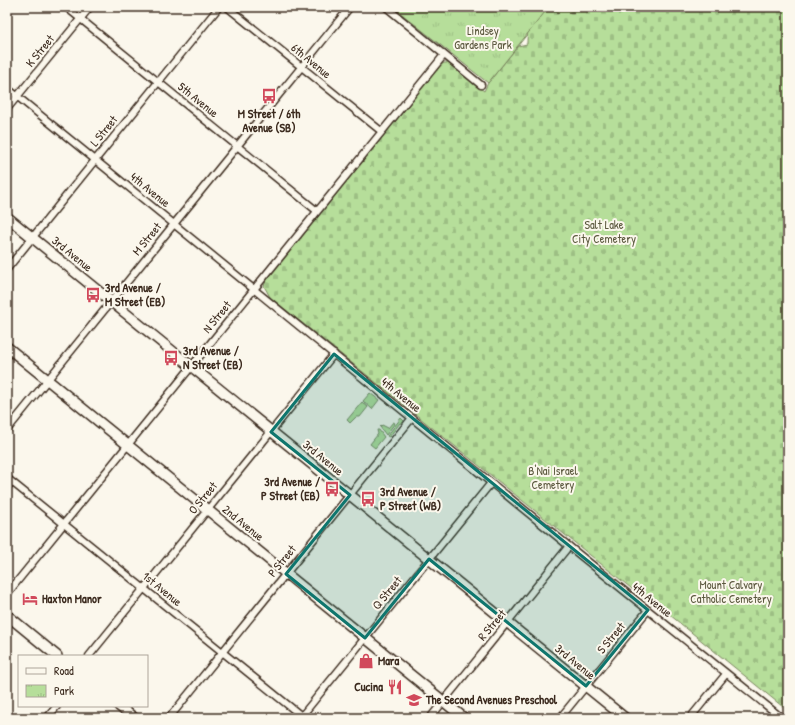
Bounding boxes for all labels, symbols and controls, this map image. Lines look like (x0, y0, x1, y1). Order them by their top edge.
park label: Lindsey Gardens Park (454, 22, 512, 53)
street label: K Street (21, 30, 58, 70)
street label: 6th Avenue (288, 39, 335, 82)
street label: 5th Avenue (175, 78, 222, 121)
bus stop icon: M Street / 6th Avenue (SB) (260, 87, 278, 105)
place label: M Street / 6th Avenue (SB) (238, 105, 301, 136)
street label: L Street (86, 111, 122, 150)
street label: 4th Avenue (127, 168, 174, 211)
park label: Salt Lake City Cemetery (572, 216, 636, 247)
street label: M Street (128, 218, 166, 259)
street label: 3rd Avenue (48, 232, 96, 275)
place label: 3rd Avenue / M Street (EB) (105, 279, 165, 310)
bus stop icon: 3rd Avenue / M Street (EB) (84, 286, 102, 304)
street label: N Street (198, 296, 235, 336)
place label: 3rd Avenue / N Street (EB) (183, 342, 243, 373)
bus stop icon: 3rd Avenue / N Street (EB) (162, 349, 180, 367)
street label: 4th Avenue (378, 373, 425, 416)
street label: 3rd Avenue (299, 436, 347, 479)
park label: B'Nai Israel Cemetery (528, 462, 578, 493)
place label: 3rd Avenue / P Street (EB) (261, 473, 321, 504)
street label: O Street (184, 477, 222, 518)
bus stop icon: 3rd Avenue / P Street (EB) (323, 480, 341, 498)
place label: 3rd Avenue / P Street (WB) (380, 483, 441, 514)
bus stop icon: 3rd Avenue / P Street (WB) (359, 490, 377, 508)
street label: 2nd Avenue (219, 501, 268, 545)
street label: P Street (264, 540, 300, 580)
street label: 1st Avenue (139, 567, 186, 610)
street label: Q Street (368, 572, 406, 613)
park label: Mount Calvary Catholic Cemetery (690, 576, 772, 607)
street label: 4th Avenue (629, 578, 676, 621)
hotel icon: Haxton Manor (21, 590, 39, 608)
place label: Haxton Manor (42, 590, 102, 607)
street label: R Street (473, 605, 510, 644)
street label: S Street (593, 618, 629, 657)
street label: 3rd Avenue (551, 640, 599, 683)
shop icon: Mara (357, 652, 375, 670)
place label: Mara (378, 652, 399, 669)
legend (18, 655, 148, 707)
text: Road (54, 662, 74, 679)
place label: Cucina (354, 678, 383, 695)
restaurant icon: Cucina (386, 678, 404, 696)
text: Park (54, 682, 74, 699)
school or university icon: The Second Avenues Preschool (405, 691, 423, 709)
place label: The Second Avenues Preschool (425, 691, 558, 708)

